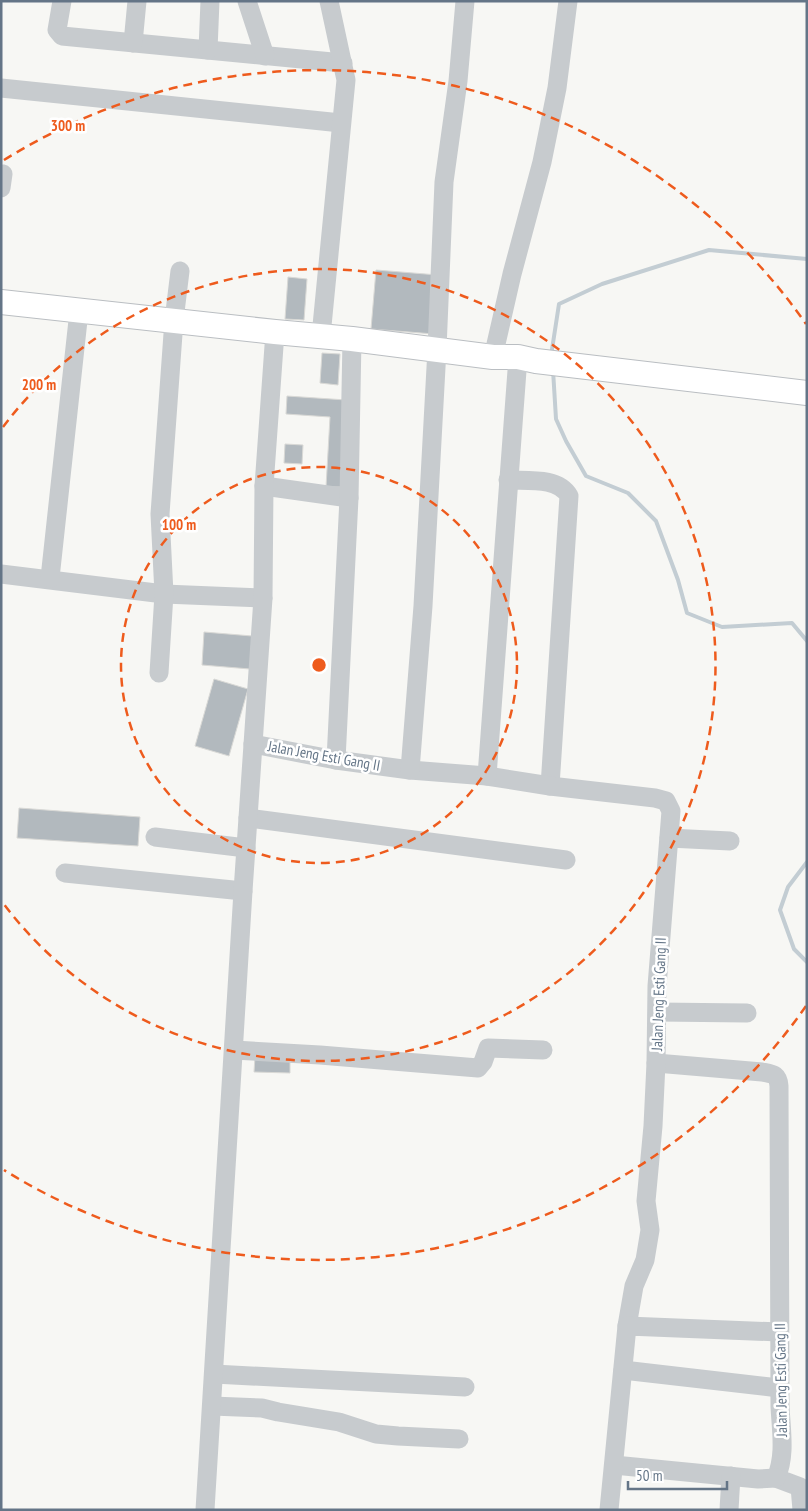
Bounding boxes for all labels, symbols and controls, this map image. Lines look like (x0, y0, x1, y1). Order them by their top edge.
text: 300 m (51, 116, 85, 135)
text: 200 m (22, 375, 56, 394)
text: 100 m (162, 515, 196, 534)
centre of rings (310, 656, 328, 674)
street label: Jalan Jeng Esti Gang II (266, 736, 382, 775)
street label: Jalan Jeng Esti Gang II (647, 937, 670, 1052)
street label: Jalan Jeng Esti Gang II (770, 1323, 791, 1438)
scale bar (628, 1458, 727, 1490)
text: 50 m (636, 1466, 662, 1485)

